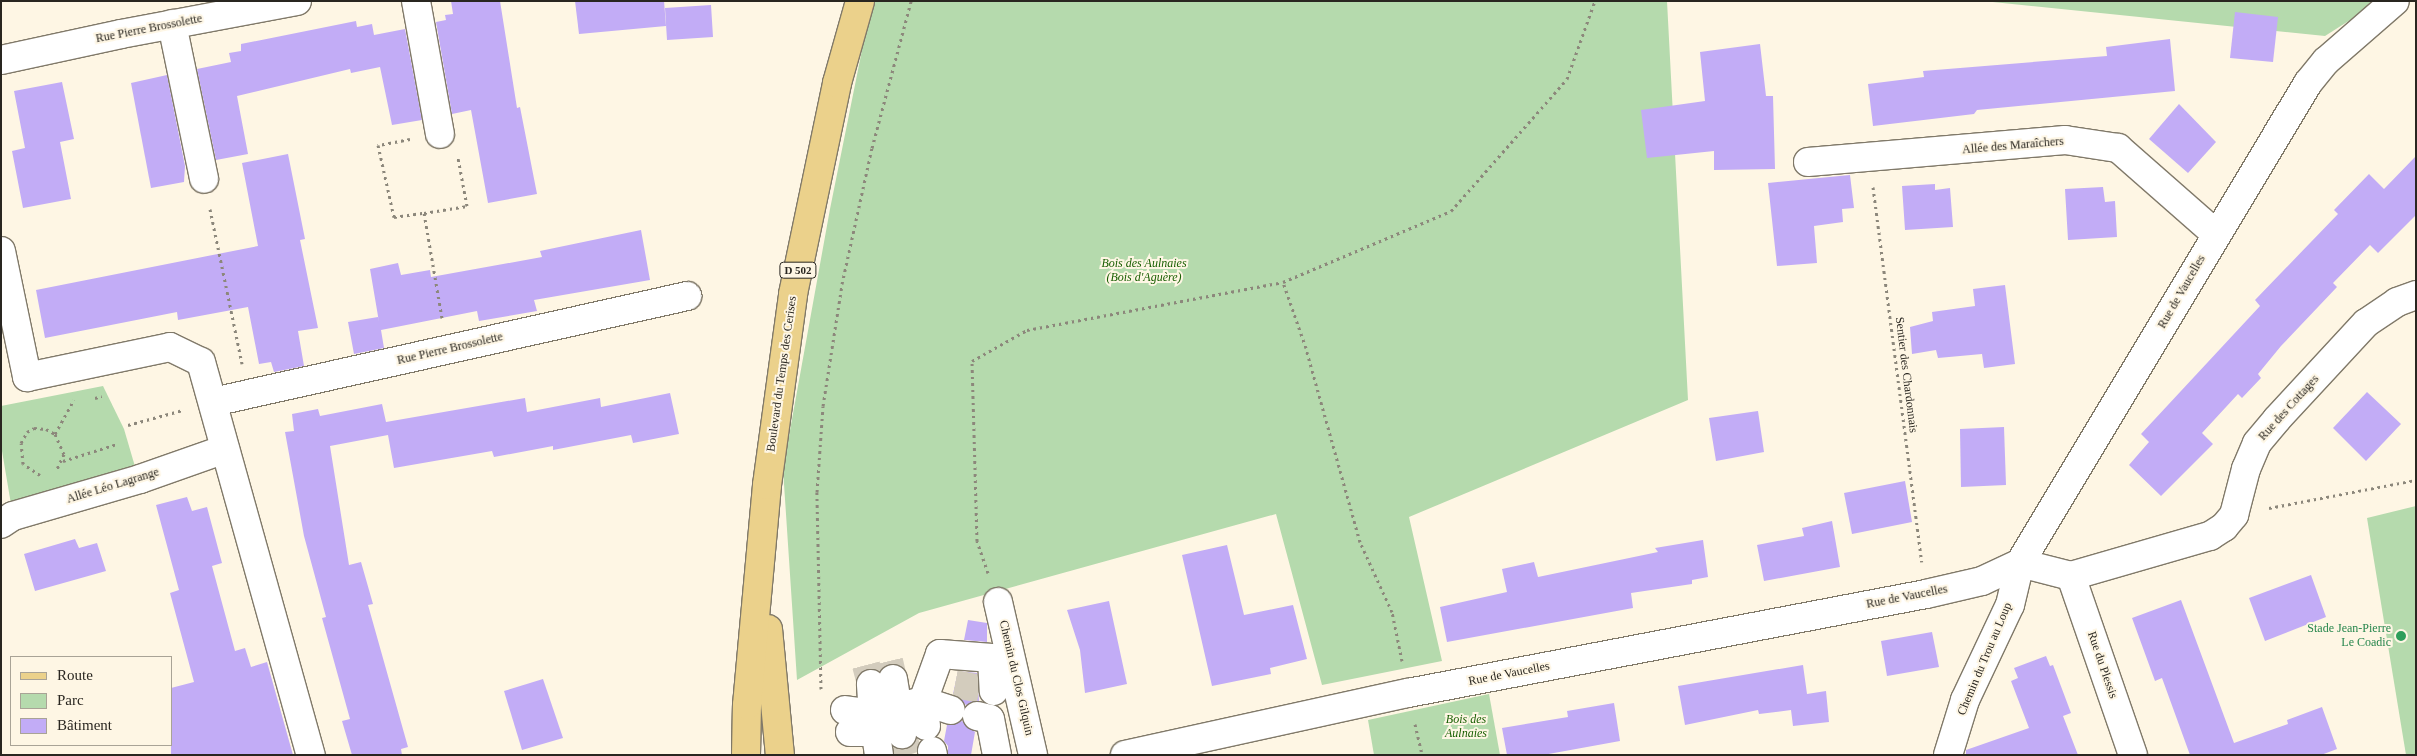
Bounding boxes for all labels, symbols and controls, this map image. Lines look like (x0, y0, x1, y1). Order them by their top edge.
street label: Rue Pierre Brossolette (95, 12, 203, 46)
street label: Allée des Maraîchers (1962, 134, 2064, 158)
street label: Rue de Vaucelles (2155, 253, 2209, 331)
park label: Bois des Aulnaies (Bois d'Aguère) (1101, 257, 1187, 285)
road number: D 502 (779, 262, 817, 278)
street label: Boulevard du Temps des Cerises (764, 295, 800, 453)
street label: Sentier des Chardonnais (1892, 316, 1920, 434)
street label: Rue Pierre Brossolette (396, 330, 504, 368)
street label: Rue des Cottages (2256, 372, 2322, 444)
street label: Allée Léo Lagrange (65, 465, 161, 507)
street label: Rue de Vaucelles (1865, 582, 1949, 612)
street label: Chemin du Trou au Loup (1955, 600, 2015, 718)
street label: Chemin du Clos Gilquin (996, 619, 1036, 737)
place label: Stade Jean-Pierre Le Coadic (2307, 622, 2391, 650)
street label: Rue du Plessis (2084, 630, 2120, 700)
marker: Stade Jean-Pierre Le Coadic (2395, 630, 2407, 642)
legend (10, 656, 172, 746)
street label: Rue de Vaucelles (1467, 659, 1551, 689)
text: Route (57, 667, 93, 683)
text: Parc (57, 692, 84, 708)
park label: Bois des Aulnaies (1445, 713, 1487, 741)
text: Bâtiment (57, 717, 112, 733)

